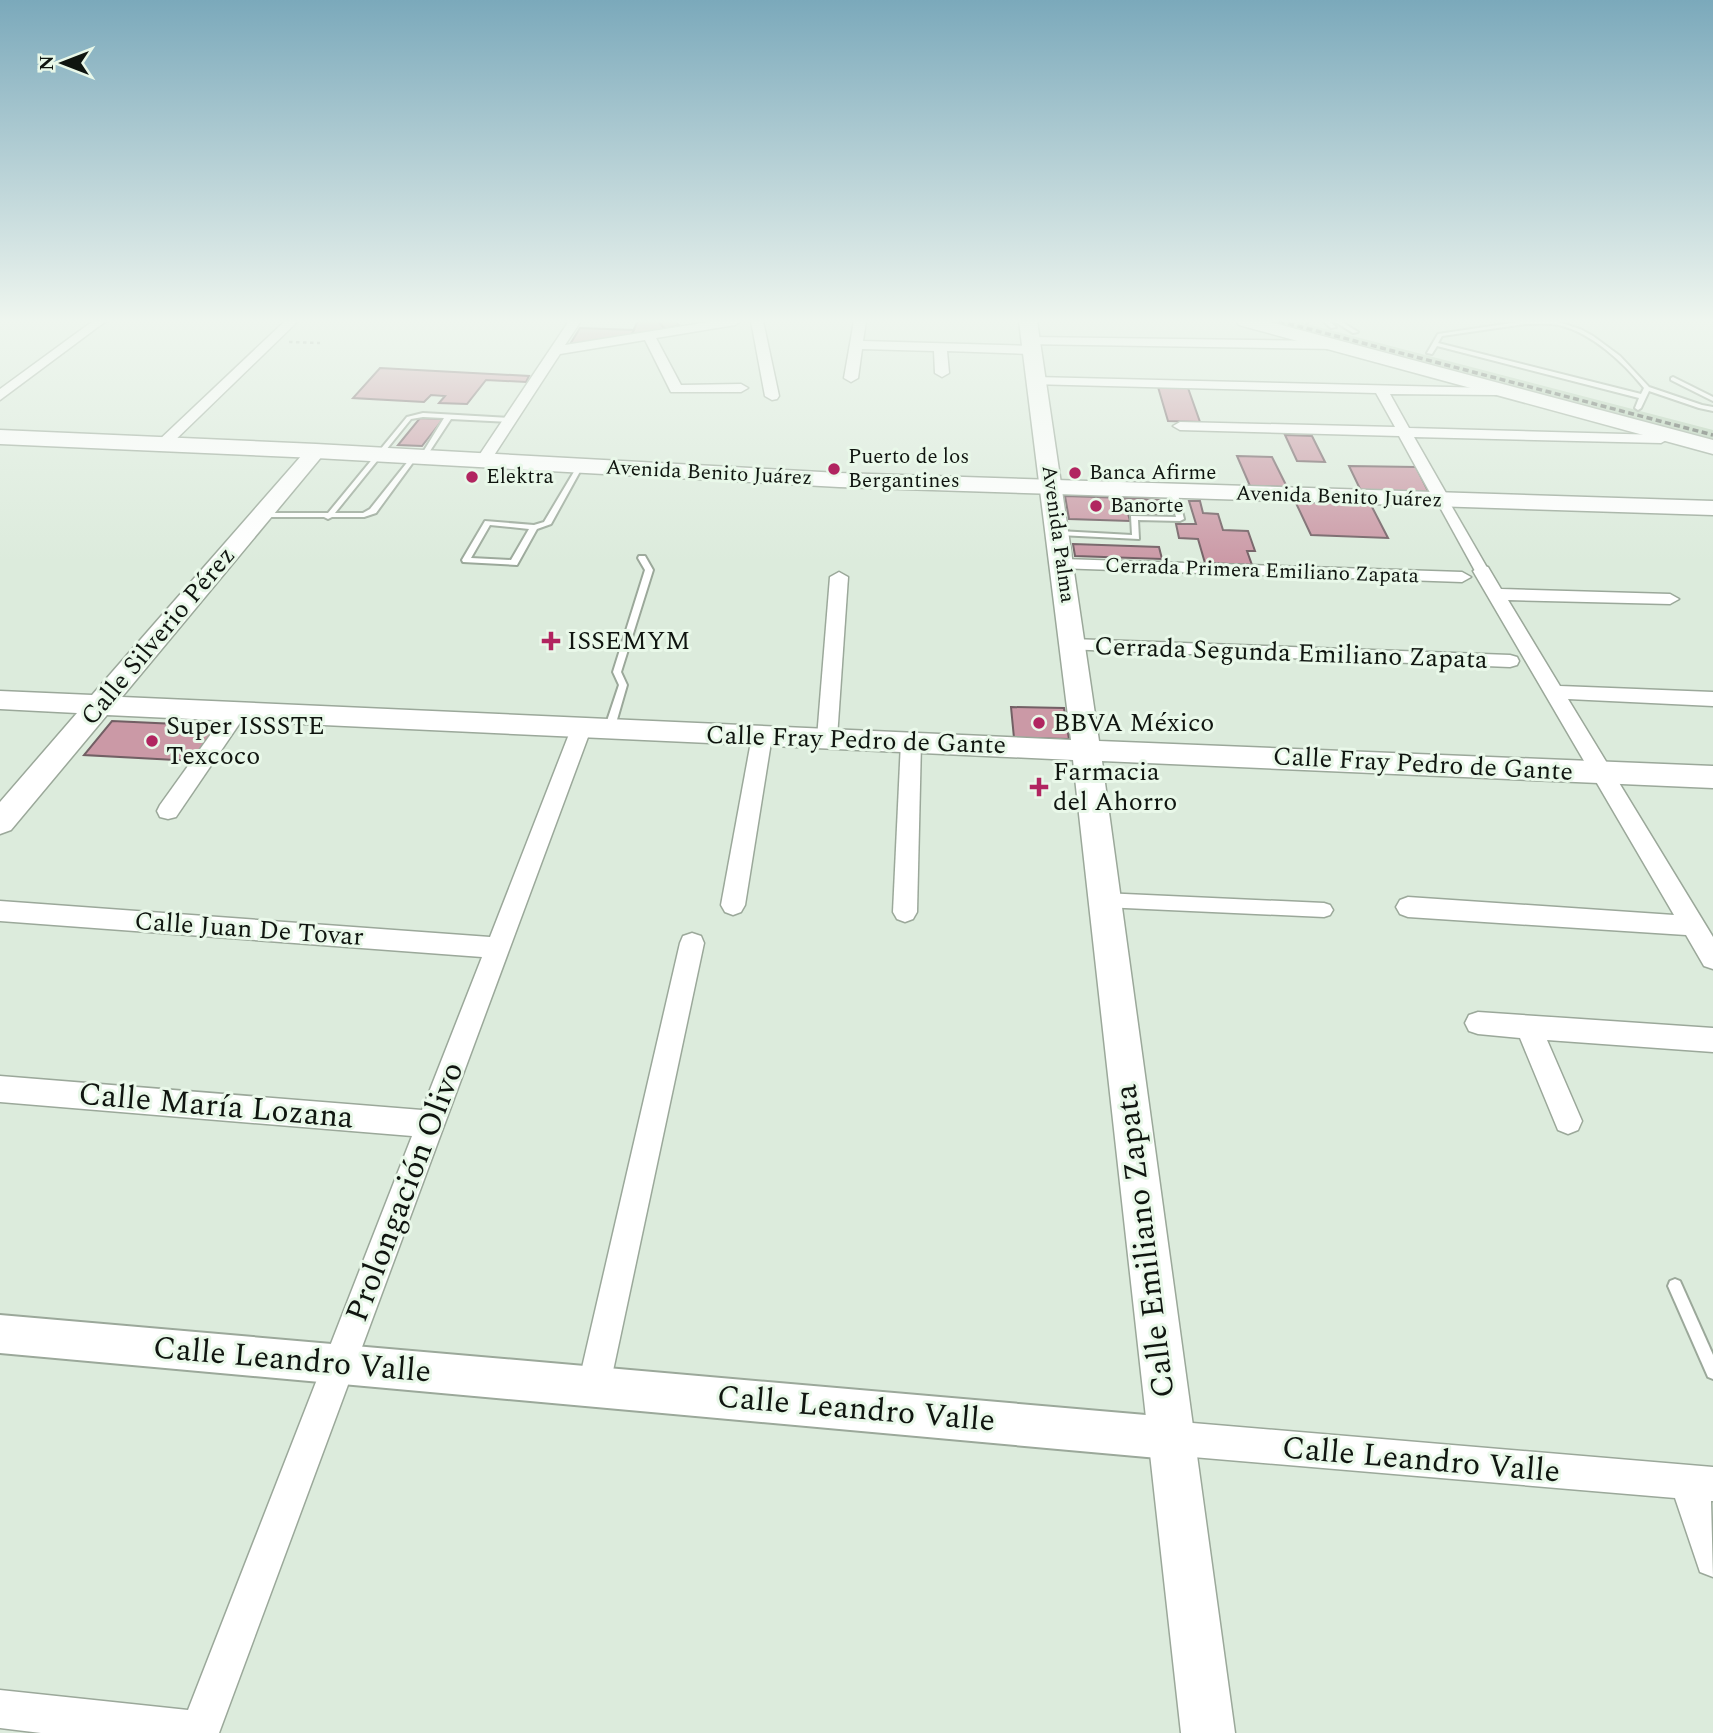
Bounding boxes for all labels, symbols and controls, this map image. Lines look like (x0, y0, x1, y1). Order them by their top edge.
north arrow (28, 28, 98, 98)
text: N (33, 55, 62, 71)
place label: Puerto de los Bergantines (848, 441, 969, 497)
street label: Avenida Benito Juárez (605, 452, 813, 494)
place label: Banca Afirme (1089, 457, 1217, 489)
place label: Elektra (486, 461, 555, 493)
marker: Puerto de los Bergantines (826, 461, 842, 477)
street label: Avenida Palma (1033, 463, 1084, 606)
marker: Banca Afirme (1067, 465, 1083, 481)
marker: Elektra (464, 469, 480, 485)
street label: Avenida Benito Juárez (1235, 477, 1443, 517)
place label: Banorte (1110, 490, 1184, 522)
marker: Banorte (1088, 498, 1104, 514)
street label: Calle Silverio Pérez (71, 538, 245, 734)
street label: Cerrada Primera Emiliano Zapata (1104, 550, 1420, 592)
place label: ISSEMYM (567, 621, 690, 661)
street label: Cerrada Segunda Emiliano Zapata (1093, 626, 1489, 680)
marker: ISSEMYM (541, 631, 561, 651)
place label: BBVA México (1053, 703, 1214, 743)
place label: Super ISSSTE Texcoco (166, 706, 325, 776)
street label: Calle Fray Pedro de Gante (705, 715, 1007, 765)
marker: BBVA México (1031, 715, 1047, 731)
marker: Super ISSSTE Texcoco (144, 733, 160, 749)
street label: Calle Fray Pedro de Gante (1272, 736, 1574, 792)
place label: Farmacia del Ahorro (1053, 752, 1177, 822)
marker: Farmacia del Ahorro (1031, 779, 1047, 795)
street label: Calle Juan De Tovar (133, 901, 365, 957)
street label: Prolongación Olivo (333, 1055, 477, 1329)
street label: Calle María Lozana (76, 1070, 356, 1142)
street label: Calle Emiliano Zapata (1101, 1081, 1189, 1401)
street label: Calle Leandro Valle (151, 1323, 433, 1397)
street label: Calle Leandro Valle (715, 1372, 997, 1446)
street label: Calle Leandro Valle (1280, 1423, 1562, 1497)

